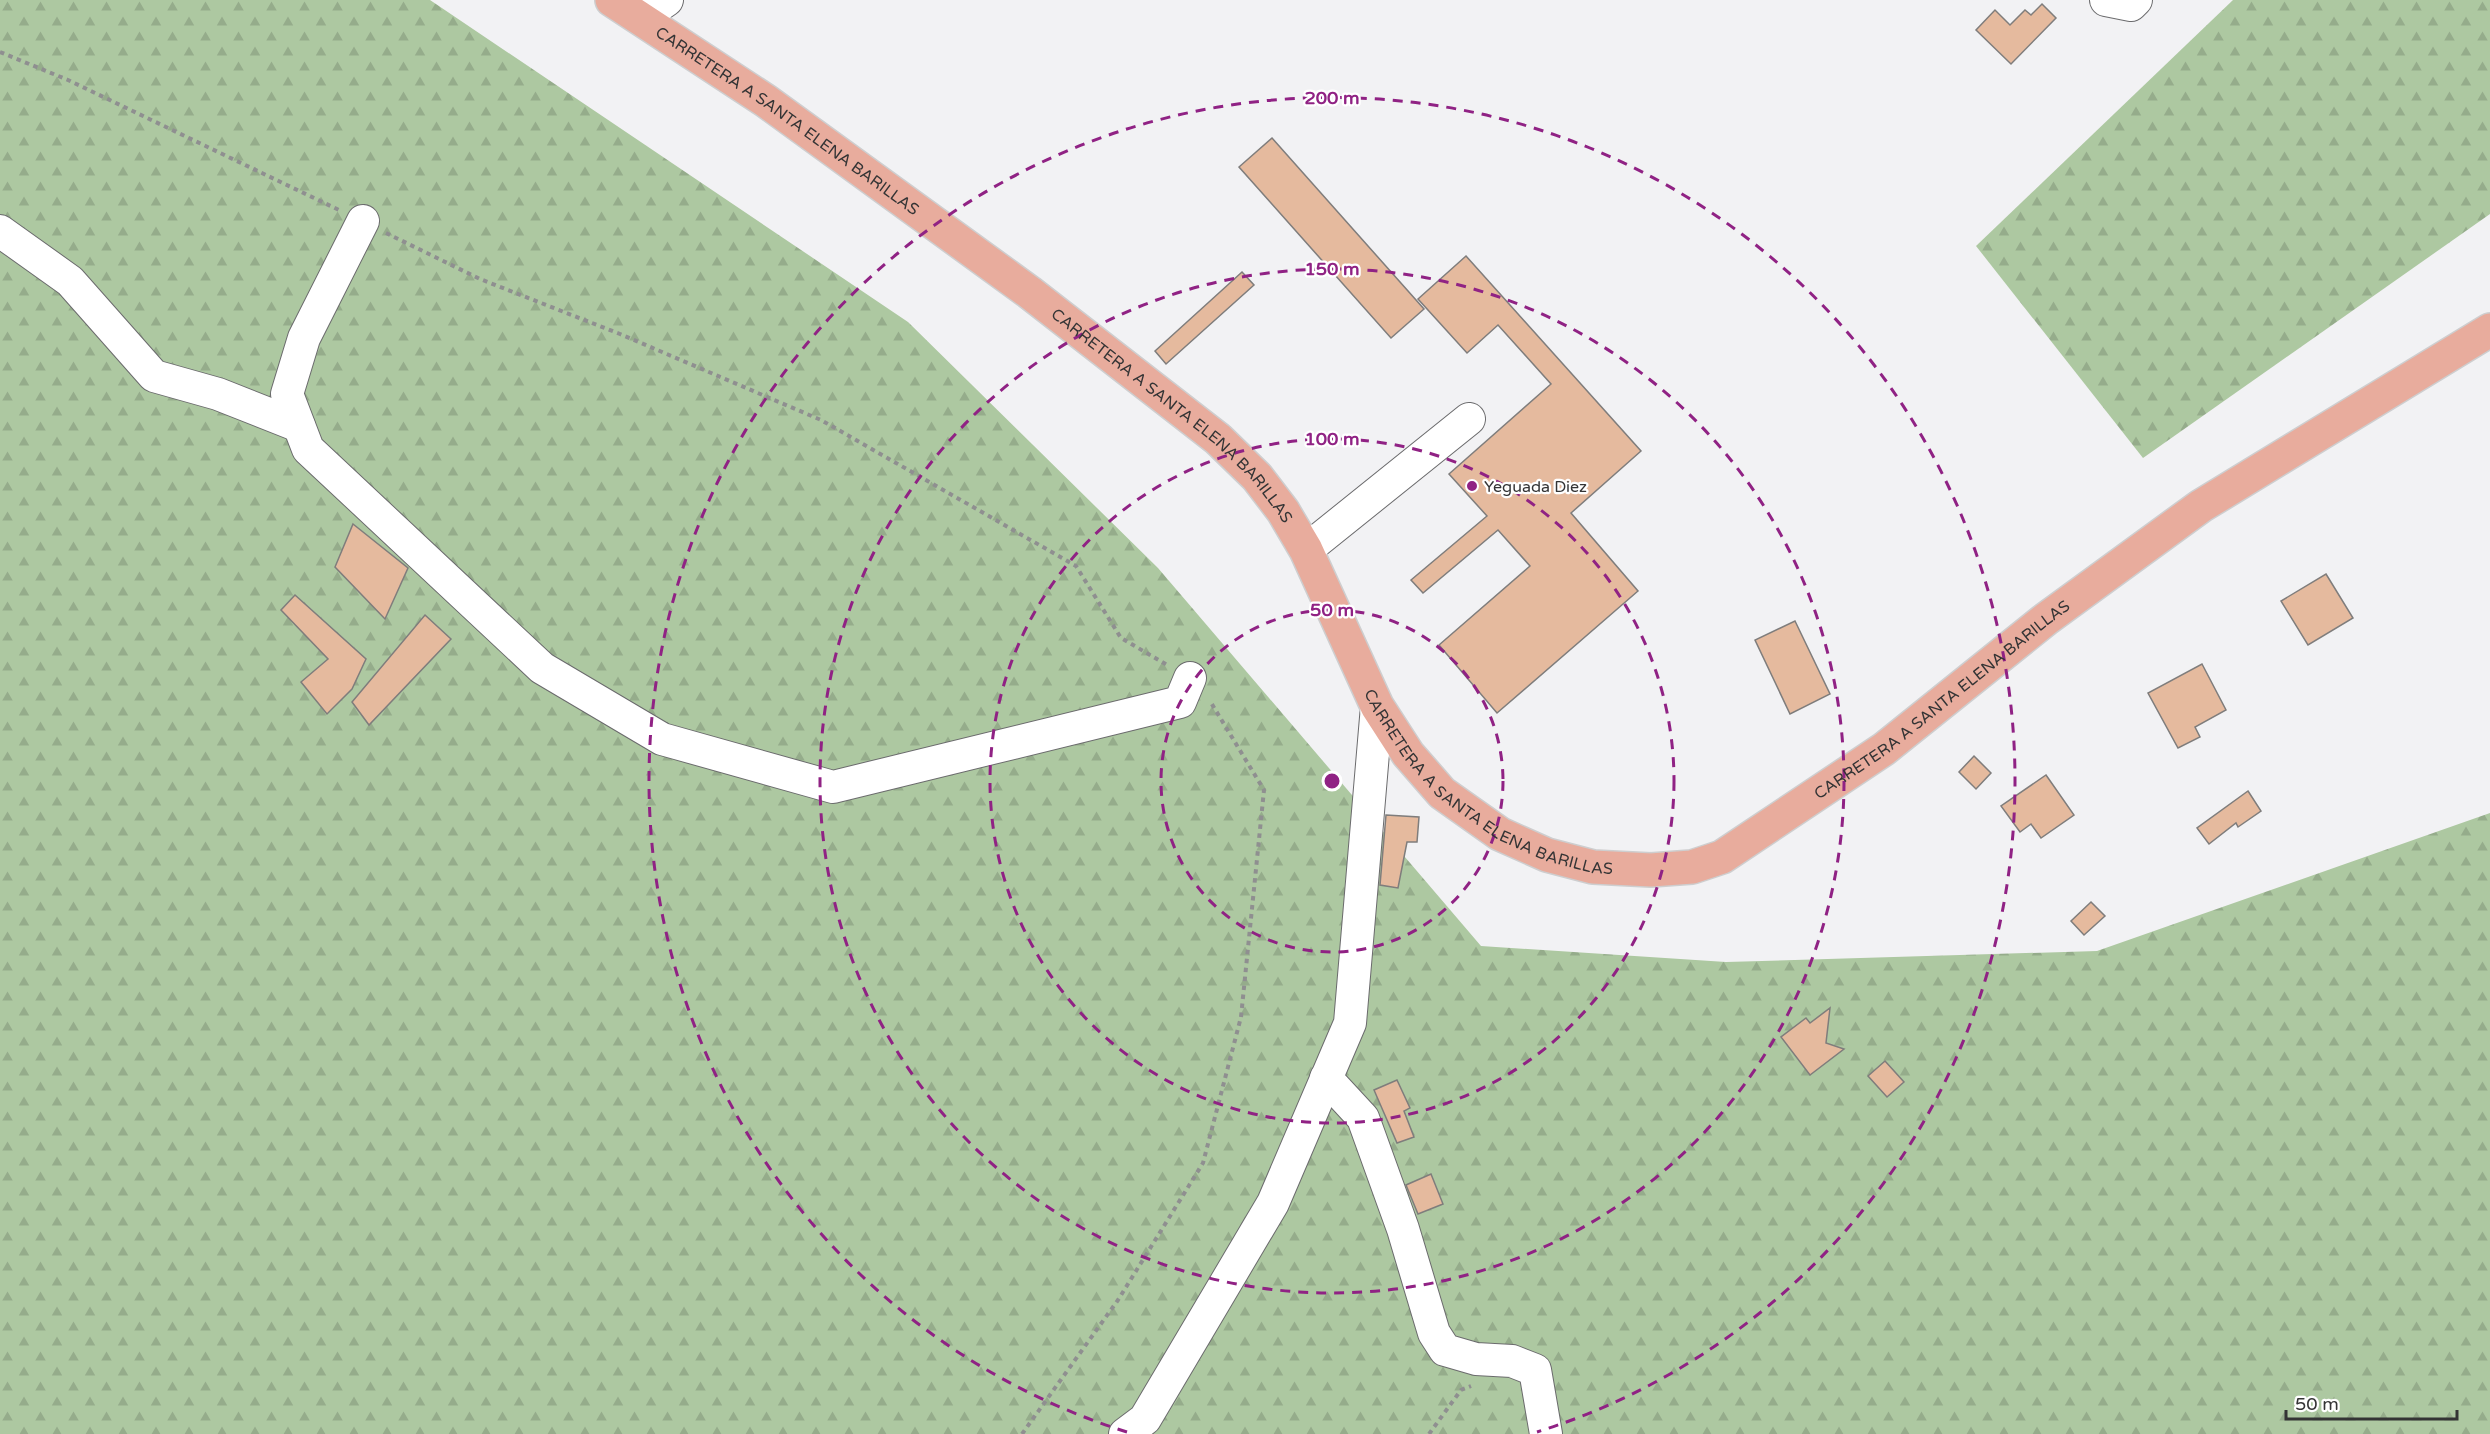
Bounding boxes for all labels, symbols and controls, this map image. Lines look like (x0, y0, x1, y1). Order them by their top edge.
street label: CARRETERA A SANTA ELENA BARILLAS (652, 22, 923, 220)
text: 200 m (1304, 87, 1360, 109)
text: 150 m (1304, 258, 1360, 280)
street label: CARRETERA A SANTA ELENA BARILLAS (1047, 304, 1297, 527)
text: 100 m (1304, 428, 1360, 450)
place label: Yeguada Diez (1484, 477, 1587, 497)
marker: Yeguada Diez (1465, 479, 1479, 493)
street label: CARRETERA A SANTA ELENA BARILLAS (1810, 596, 2074, 804)
text: 50 m (1310, 599, 1354, 621)
street label: CARRETERA A SANTA ELENA BARILLAS (1360, 686, 1613, 879)
centre of rings (1322, 771, 1342, 791)
scale bar (2286, 1383, 2457, 1421)
text: 50 m (2295, 1393, 2339, 1415)

